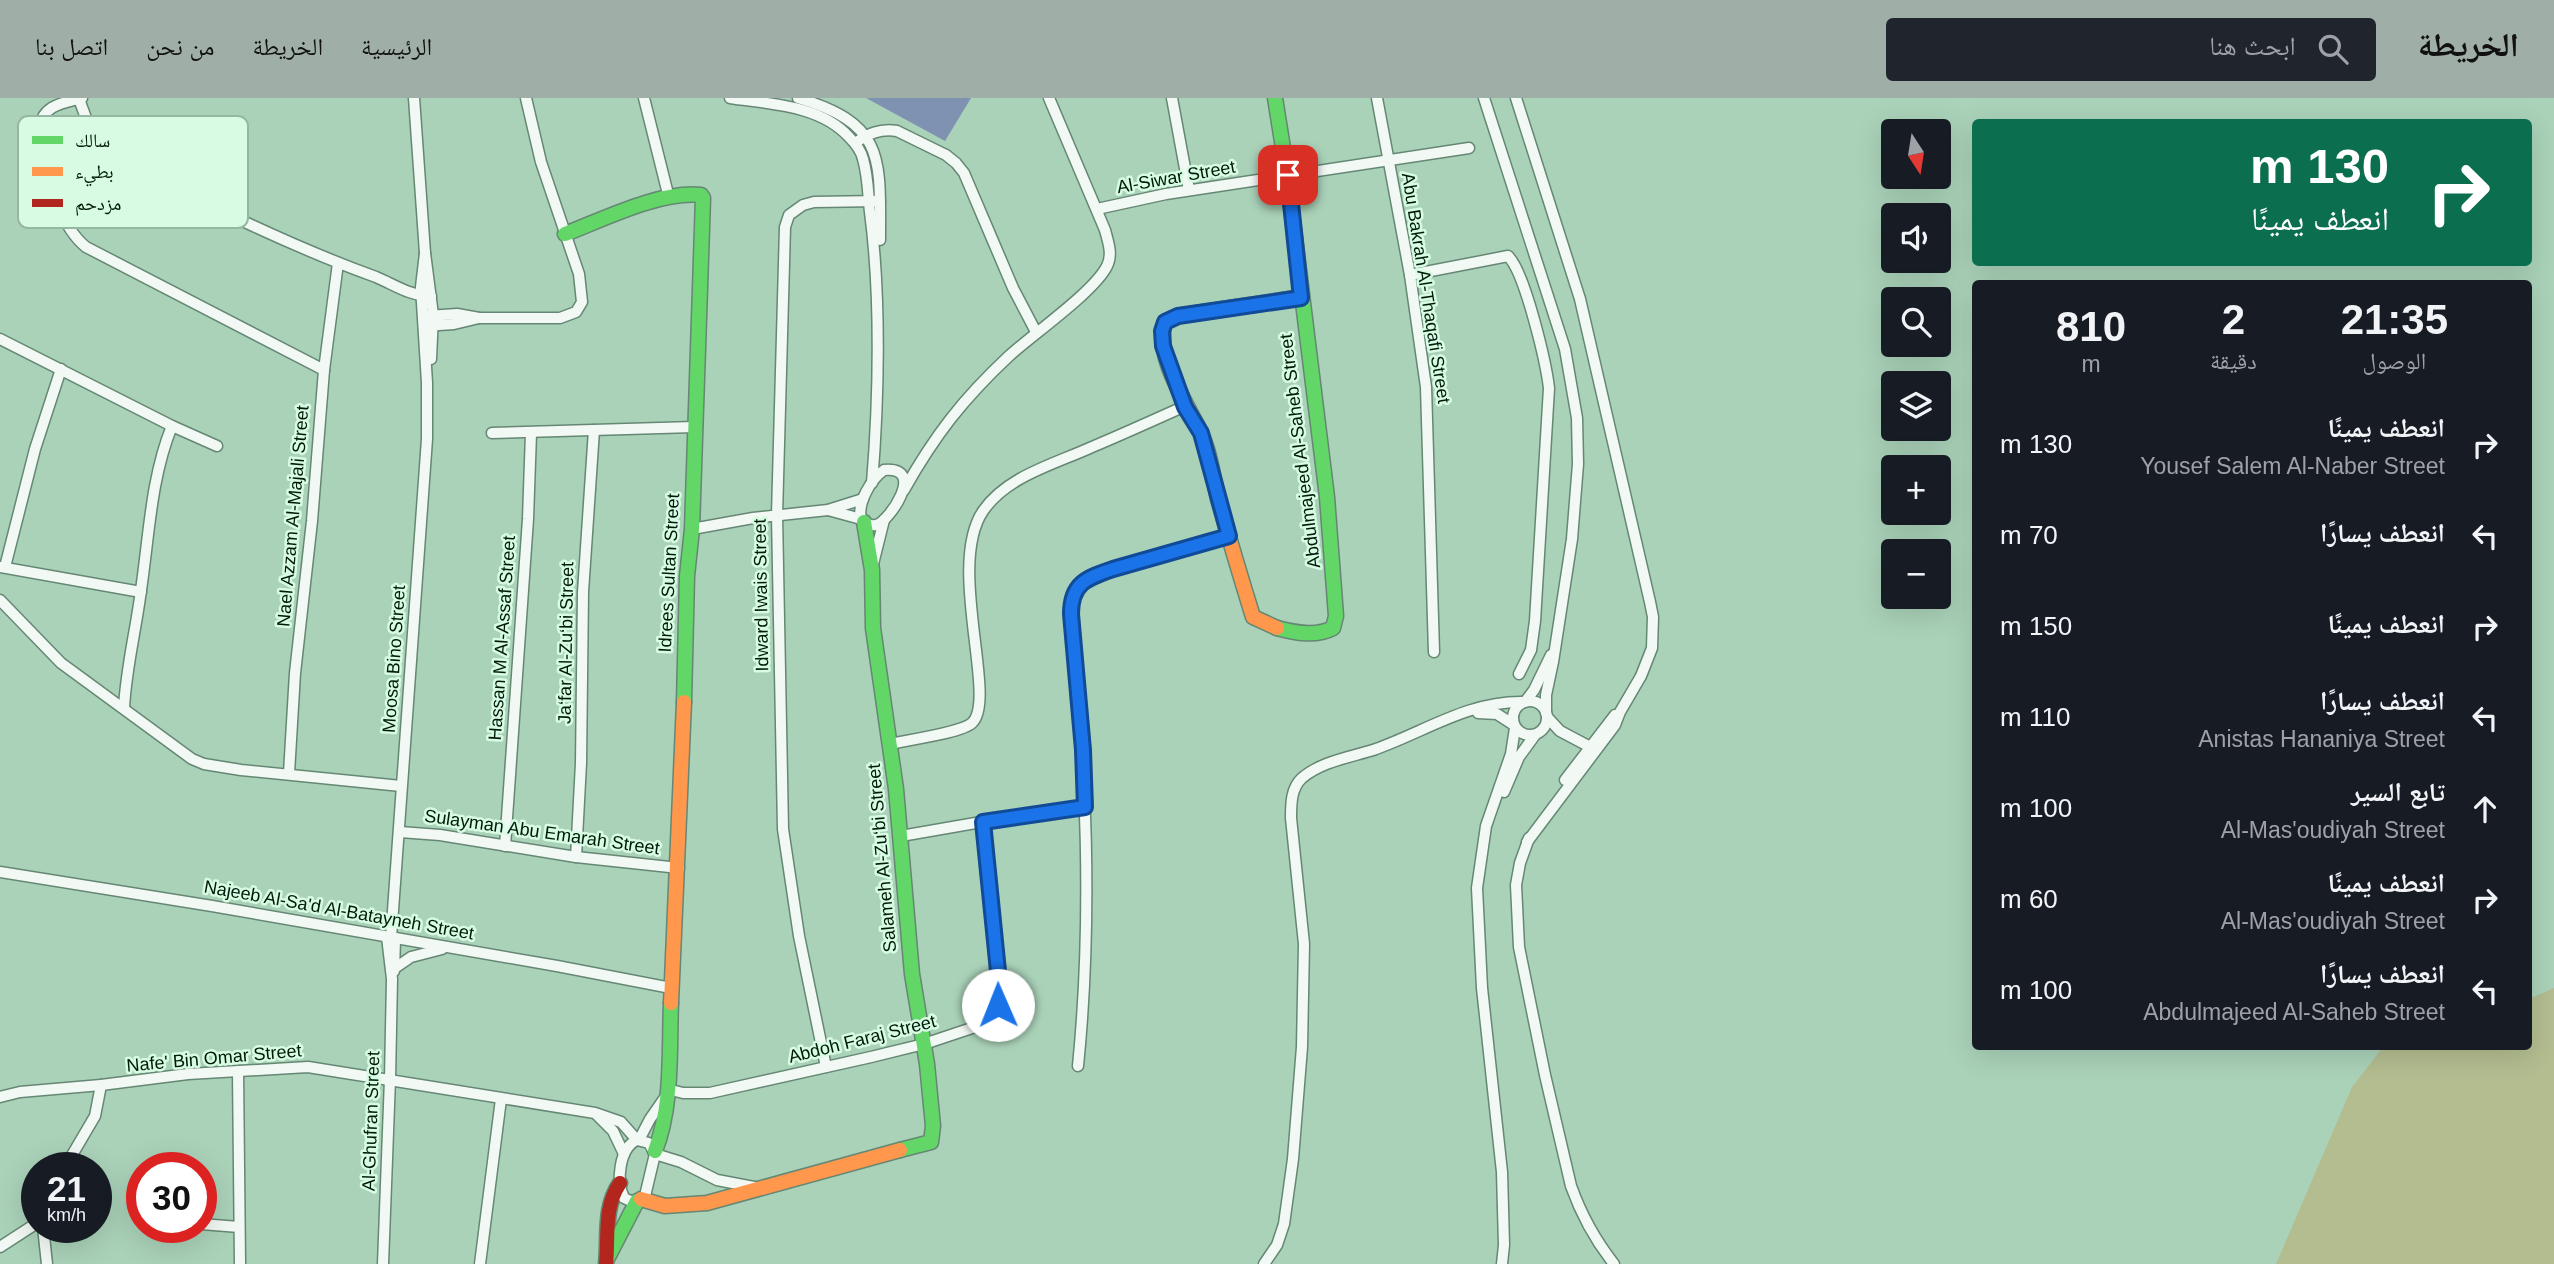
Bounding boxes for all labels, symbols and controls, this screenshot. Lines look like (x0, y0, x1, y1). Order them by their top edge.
search box (1886, 18, 2376, 81)
text: الخريطة (2418, 26, 2519, 63)
icon: search (2314, 30, 2352, 68)
text: ابحث هنا (2209, 31, 2296, 61)
text: اتصل بنا (35, 33, 108, 60)
text: من نحن (146, 33, 214, 60)
text: الخريطة (252, 33, 323, 60)
text: الرئيسية (361, 33, 432, 60)
legend (18, 116, 248, 228)
north arrow (1881, 119, 1951, 189)
map controls (1881, 119, 1951, 609)
text: سالك (75, 130, 110, 151)
text: 130 m (2250, 139, 2389, 193)
pin (1258, 145, 1318, 205)
icon: right (2413, 147, 2504, 238)
icon: arrive (1269, 156, 1307, 194)
street label: Al-Siwar Street (1115, 157, 1237, 197)
text: بطيء (75, 161, 114, 187)
street label: Abu Bakrah Al-Thaqafi Street (1398, 171, 1454, 405)
text: مزدحم (75, 193, 121, 216)
text: انعطف يمينًا (2251, 201, 2389, 237)
button: sound (1881, 203, 1951, 273)
button: search (1881, 287, 1951, 357)
text: 2 (2222, 296, 2245, 343)
text: 21:35 (2341, 296, 2448, 343)
text: 810 (2056, 303, 2126, 350)
street label: Abdulmajeed Al-Saheb Street (1276, 333, 1324, 569)
text: دقيقة (2210, 348, 2257, 374)
text: الوصول (2363, 348, 2426, 374)
text: m (2081, 351, 2101, 377)
button: layers (1881, 371, 1951, 441)
street label: Nael Azzam Al-Majali Street (273, 405, 313, 627)
text: انعطف يمينًا (2328, 413, 2445, 443)
icon: right (2466, 426, 2504, 464)
text: 130 m (2000, 429, 2072, 459)
text: Yousef Salem Al-Naber Street (2140, 453, 2445, 479)
button: + (1881, 455, 1951, 525)
street label: Idrees Sultan Street (655, 493, 683, 653)
icon: left (2466, 517, 2504, 555)
street label: Idward Iwais Street (750, 518, 772, 672)
text: انعطف يسارًا (2320, 518, 2445, 548)
text: 70 m (2000, 520, 2058, 550)
street label: Hassan M Al-Assaf Street (485, 535, 519, 741)
button: − (1881, 539, 1951, 609)
street label: Ja‘far Al-Zu‘bi Street (555, 562, 577, 724)
street label: Moosa Bino Street (379, 584, 409, 734)
icon: right (2466, 608, 2504, 646)
text: انعطف يمينًا (2328, 609, 2445, 639)
text: 150 m (2000, 611, 2072, 641)
text: انعطف يسارًا (2320, 686, 2445, 716)
icon: left (2466, 699, 2504, 737)
text: 110 m (2000, 702, 2070, 732)
text: Anistas Hananiya Street (2198, 726, 2445, 752)
street label: Salameh Al-Zu‘bi Street (864, 763, 900, 953)
text: تابع السير (2351, 777, 2445, 807)
icon: ahead (2466, 790, 2504, 828)
text: 100 m (2000, 793, 2072, 823)
street label: Sulayman Abu Emarah Street (423, 806, 661, 858)
text: Al-Mas'oudiyah Street (2221, 817, 2445, 843)
text: انعطف يمينًا (2328, 868, 2445, 898)
street label: Najeeb Al-Sa'd Al-Batayneh Street (203, 876, 475, 944)
icon: right (2466, 881, 2504, 919)
text: 60 m (2000, 884, 2058, 914)
text: Al-Mas'oudiyah Street (2221, 908, 2445, 934)
text: انعطف يسارًا (2320, 959, 2445, 989)
position arrow (961, 968, 1035, 1042)
icon: left (2466, 972, 2504, 1010)
text: 100 m (2000, 975, 2072, 1005)
text: Abdulmajeed Al-Saheb Street (2143, 999, 2445, 1025)
street label: Abdoh Faraj Street (786, 1011, 938, 1067)
street label: Nafe' Bin Omar Street (126, 1040, 302, 1076)
street label: Al-Ghufran Street (359, 1051, 383, 1191)
speed limit sign: 30 (126, 1152, 217, 1243)
text: 21 (47, 1169, 86, 1208)
text: km/h (47, 1205, 86, 1225)

